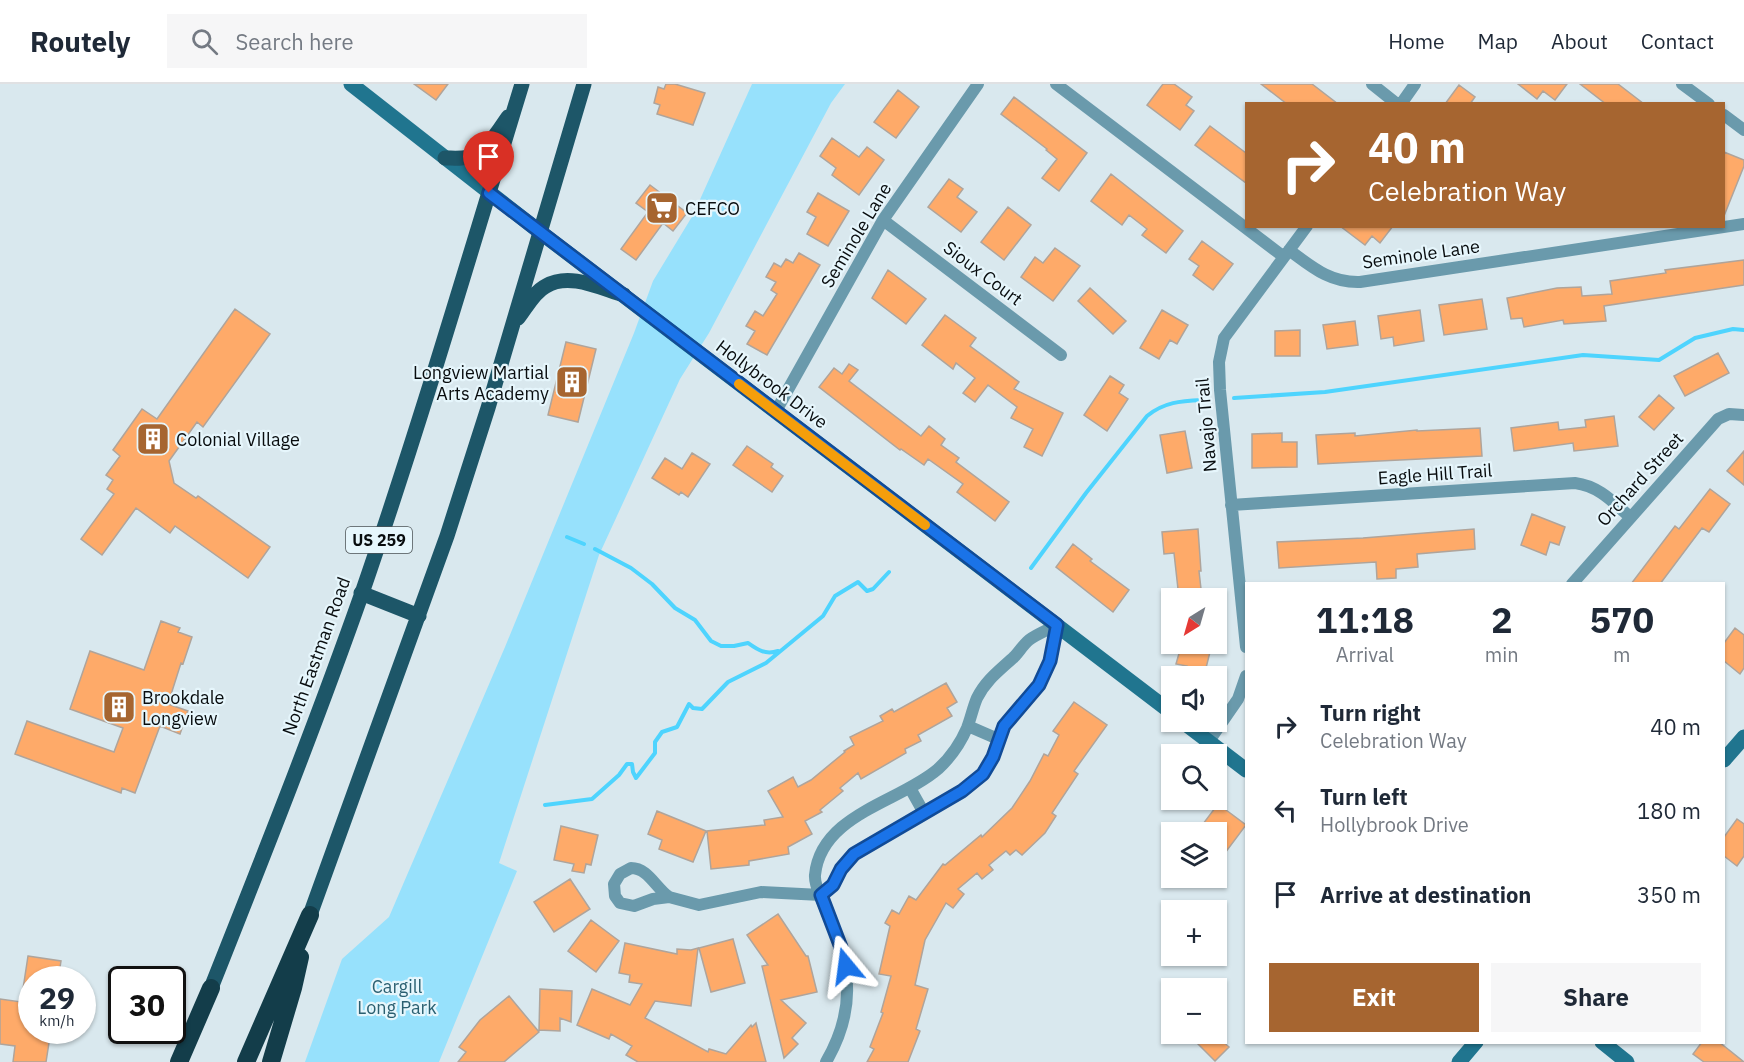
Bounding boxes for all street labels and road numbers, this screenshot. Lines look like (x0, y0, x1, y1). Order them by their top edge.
street label: Seminole Lane (816, 178, 896, 292)
street label: Seminole Lane (1361, 234, 1481, 274)
street label: Sioux Court (939, 236, 1027, 310)
street label: Hollybrook Drive (712, 335, 832, 434)
street label: Navajo Trail (1190, 377, 1222, 473)
street label: Orchard Street (1592, 427, 1688, 531)
street label: Eagle Hill Trail (1377, 459, 1493, 489)
road number: US 259 (346, 527, 412, 553)
street label: North Eastman Road (277, 574, 355, 738)

